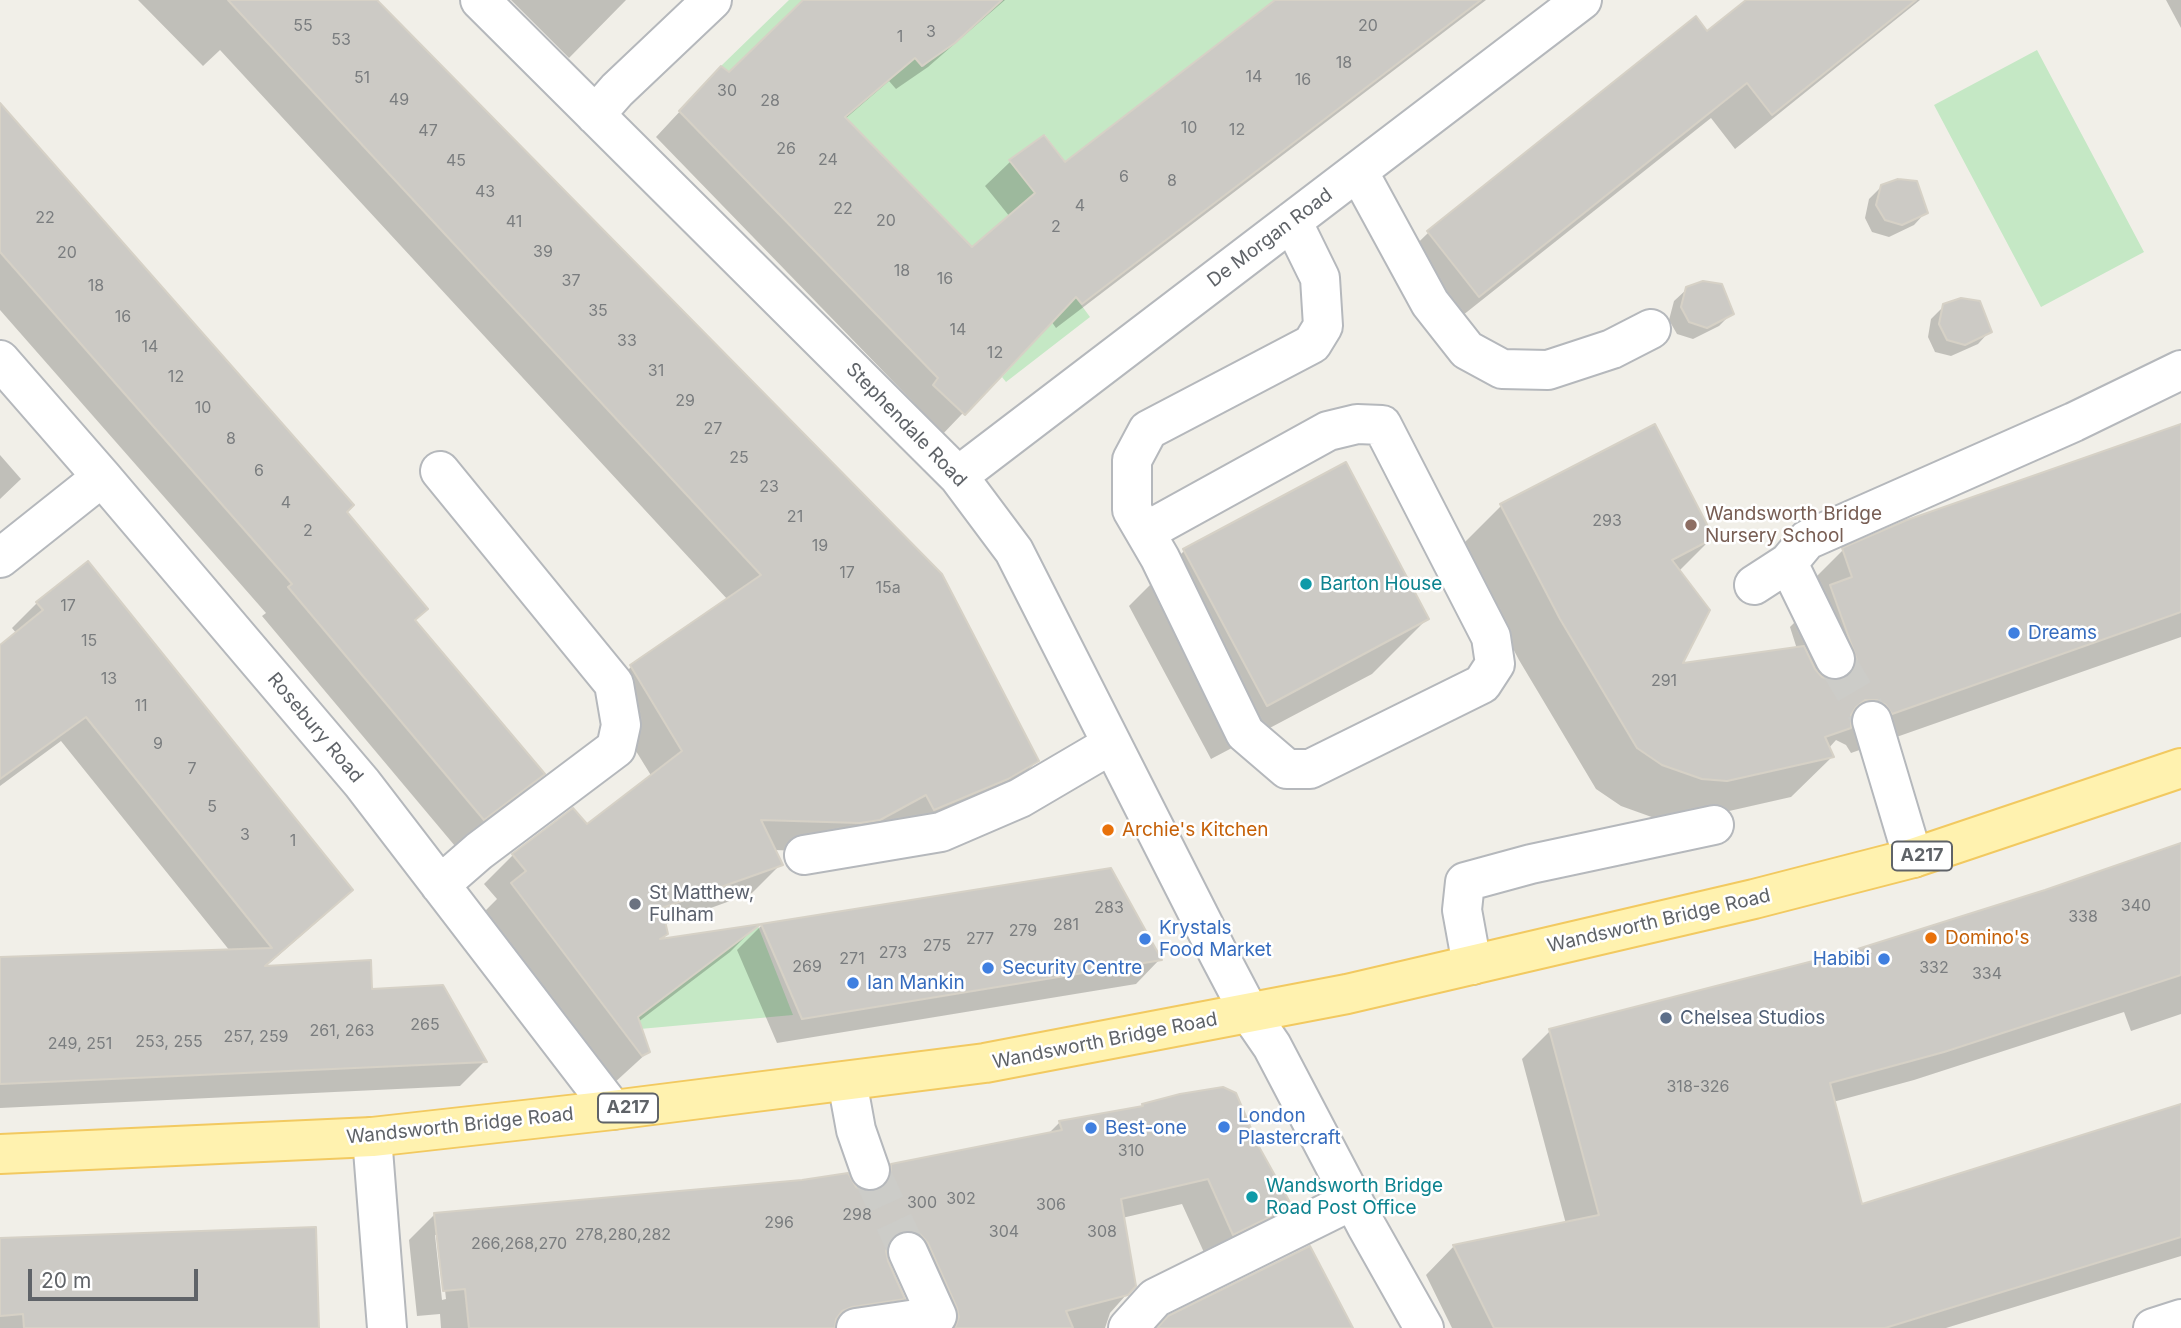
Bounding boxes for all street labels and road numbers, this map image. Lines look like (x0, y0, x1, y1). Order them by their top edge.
street label: De Morgan Road (1203, 184, 1337, 292)
street label: Stephendale Road (841, 358, 971, 492)
street label: Rosebury Road (262, 668, 368, 788)
road number: A217 (1892, 842, 1952, 870)
street label: Wandsworth Bridge Road (1545, 884, 1773, 958)
street label: Wandsworth Bridge Road (991, 1008, 1219, 1074)
road number: A217 (598, 1093, 658, 1122)
street label: Wandsworth Bridge Road (345, 1103, 575, 1149)

